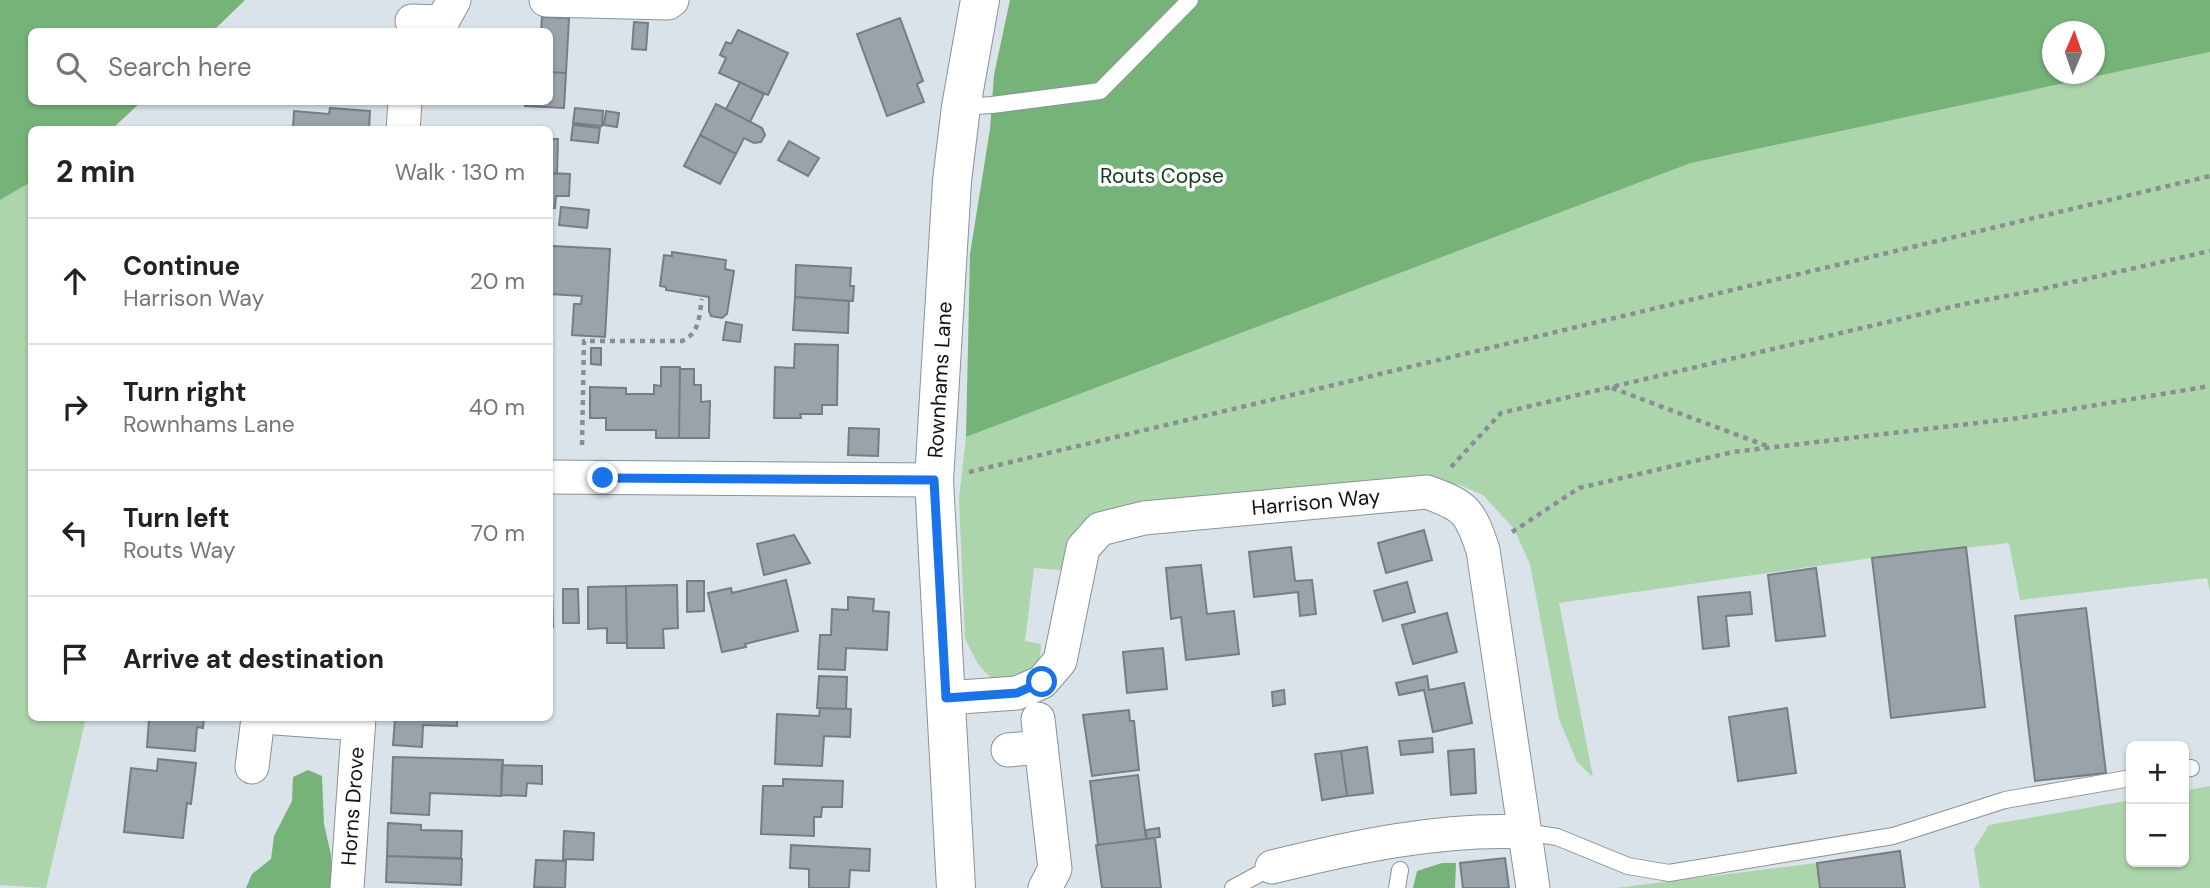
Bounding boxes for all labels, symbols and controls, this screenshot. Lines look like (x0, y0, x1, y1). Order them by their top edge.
north arrow (2042, 21, 2105, 84)
search box (28, 28, 553, 105)
icon: search (52, 48, 90, 86)
text: Search here (108, 50, 251, 84)
text: 2 min (56, 152, 135, 191)
text: Walk · 130 m (395, 157, 525, 187)
park label: Routs Copse (1100, 162, 1224, 190)
text: Continue (123, 249, 240, 283)
icon: ahead (56, 262, 94, 300)
text: 20 m (470, 266, 525, 296)
text: Harrison Way (123, 283, 264, 313)
street label: Rownhams Lane (921, 301, 959, 459)
text: Turn right (123, 375, 247, 409)
icon: right (56, 388, 94, 426)
text: 40 m (469, 392, 525, 422)
text: Rownhams Lane (123, 409, 295, 439)
route end (587, 462, 618, 493)
street label: Harrison Way (1250, 482, 1382, 522)
text: Turn left (123, 501, 230, 535)
icon: left (56, 514, 94, 552)
text: 70 m (471, 518, 525, 548)
text: Routs Way (123, 535, 236, 565)
icon: arrive (56, 640, 94, 678)
text: Arrive at destination (123, 642, 384, 676)
route start (1026, 666, 1057, 697)
map controls (2126, 741, 2189, 867)
button: + (2126, 741, 2189, 804)
street label: Horns Drove (335, 746, 371, 867)
button: − (2126, 804, 2189, 867)

